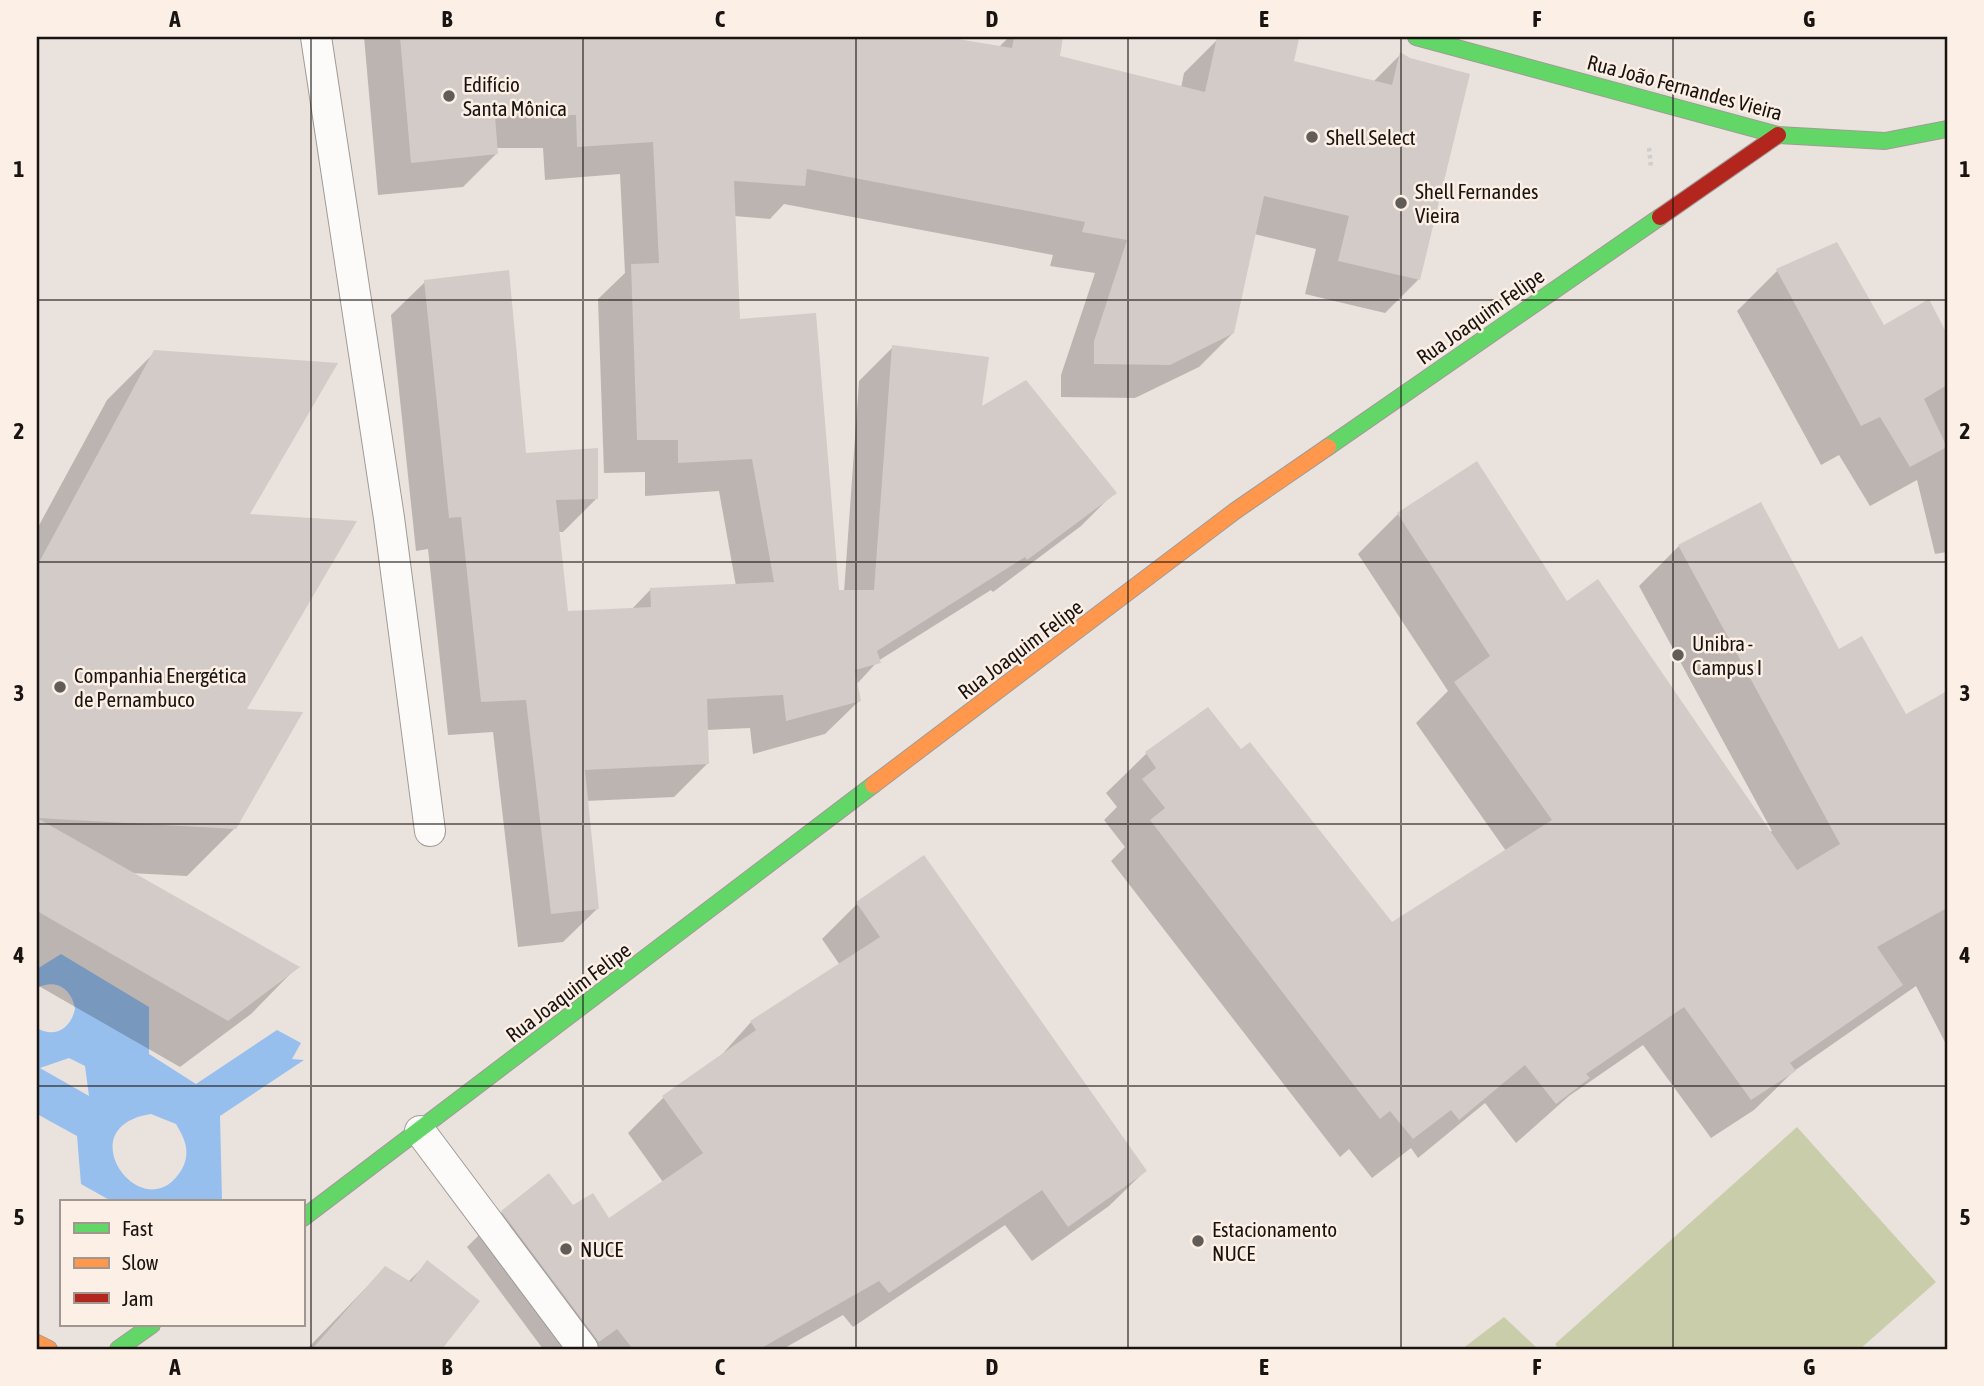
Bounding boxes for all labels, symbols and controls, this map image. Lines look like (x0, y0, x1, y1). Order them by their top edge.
text: A (168, 6, 181, 32)
text: B (442, 6, 453, 32)
text: C (715, 6, 726, 32)
text: D (986, 6, 999, 32)
text: E (1259, 6, 1269, 32)
text: F (1532, 6, 1542, 32)
text: G (1803, 6, 1815, 32)
street label: Rua João Fernandes Vieira (1585, 49, 1785, 125)
place label: Edifício Santa Mônica (463, 72, 567, 120)
marker: Edifício Santa Mônica (441, 88, 457, 104)
place label: Shell Select (1326, 125, 1416, 149)
marker: Shell Select (1304, 129, 1320, 145)
text: 1 (14, 156, 25, 182)
text: 1 (1960, 156, 1971, 182)
place label: Shell Fernandes Vieira (1415, 179, 1538, 227)
marker: Shell Fernandes Vieira (1393, 195, 1409, 211)
street label: Rua Joaquim Felipe (1412, 263, 1548, 369)
text: 2 (14, 418, 24, 444)
text: 2 (1960, 418, 1970, 444)
street label: Rua Joaquim Felipe (953, 594, 1087, 704)
place label: Unibra - Campus I (1692, 631, 1762, 679)
marker: Unibra - Campus I (1670, 647, 1686, 663)
place label: Companhia Energética de Pernambuco (74, 663, 247, 711)
marker: Companhia Energética de Pernambuco (52, 679, 68, 695)
text: 3 (14, 680, 24, 706)
text: 3 (1960, 680, 1970, 706)
street label: Rua Joaquim Felipe (501, 937, 635, 1047)
text: 4 (13, 942, 25, 968)
text: 4 (1959, 942, 1971, 968)
legend (60, 1200, 304, 1326)
text: 5 (14, 1204, 25, 1230)
text: 5 (1960, 1204, 1971, 1230)
text: Fast (122, 1216, 153, 1240)
place label: Estacionamento NUCE (1212, 1217, 1337, 1265)
marker: Estacionamento NUCE (1190, 1233, 1206, 1249)
place label: NUCE (580, 1237, 623, 1261)
marker: NUCE (558, 1241, 574, 1257)
text: Slow (122, 1250, 159, 1274)
text: Jam (122, 1286, 154, 1310)
text: A (168, 1354, 181, 1380)
text: B (442, 1354, 453, 1380)
text: C (715, 1354, 726, 1380)
text: D (986, 1354, 999, 1380)
text: E (1259, 1354, 1269, 1380)
text: F (1532, 1354, 1542, 1380)
text: G (1803, 1354, 1815, 1380)

